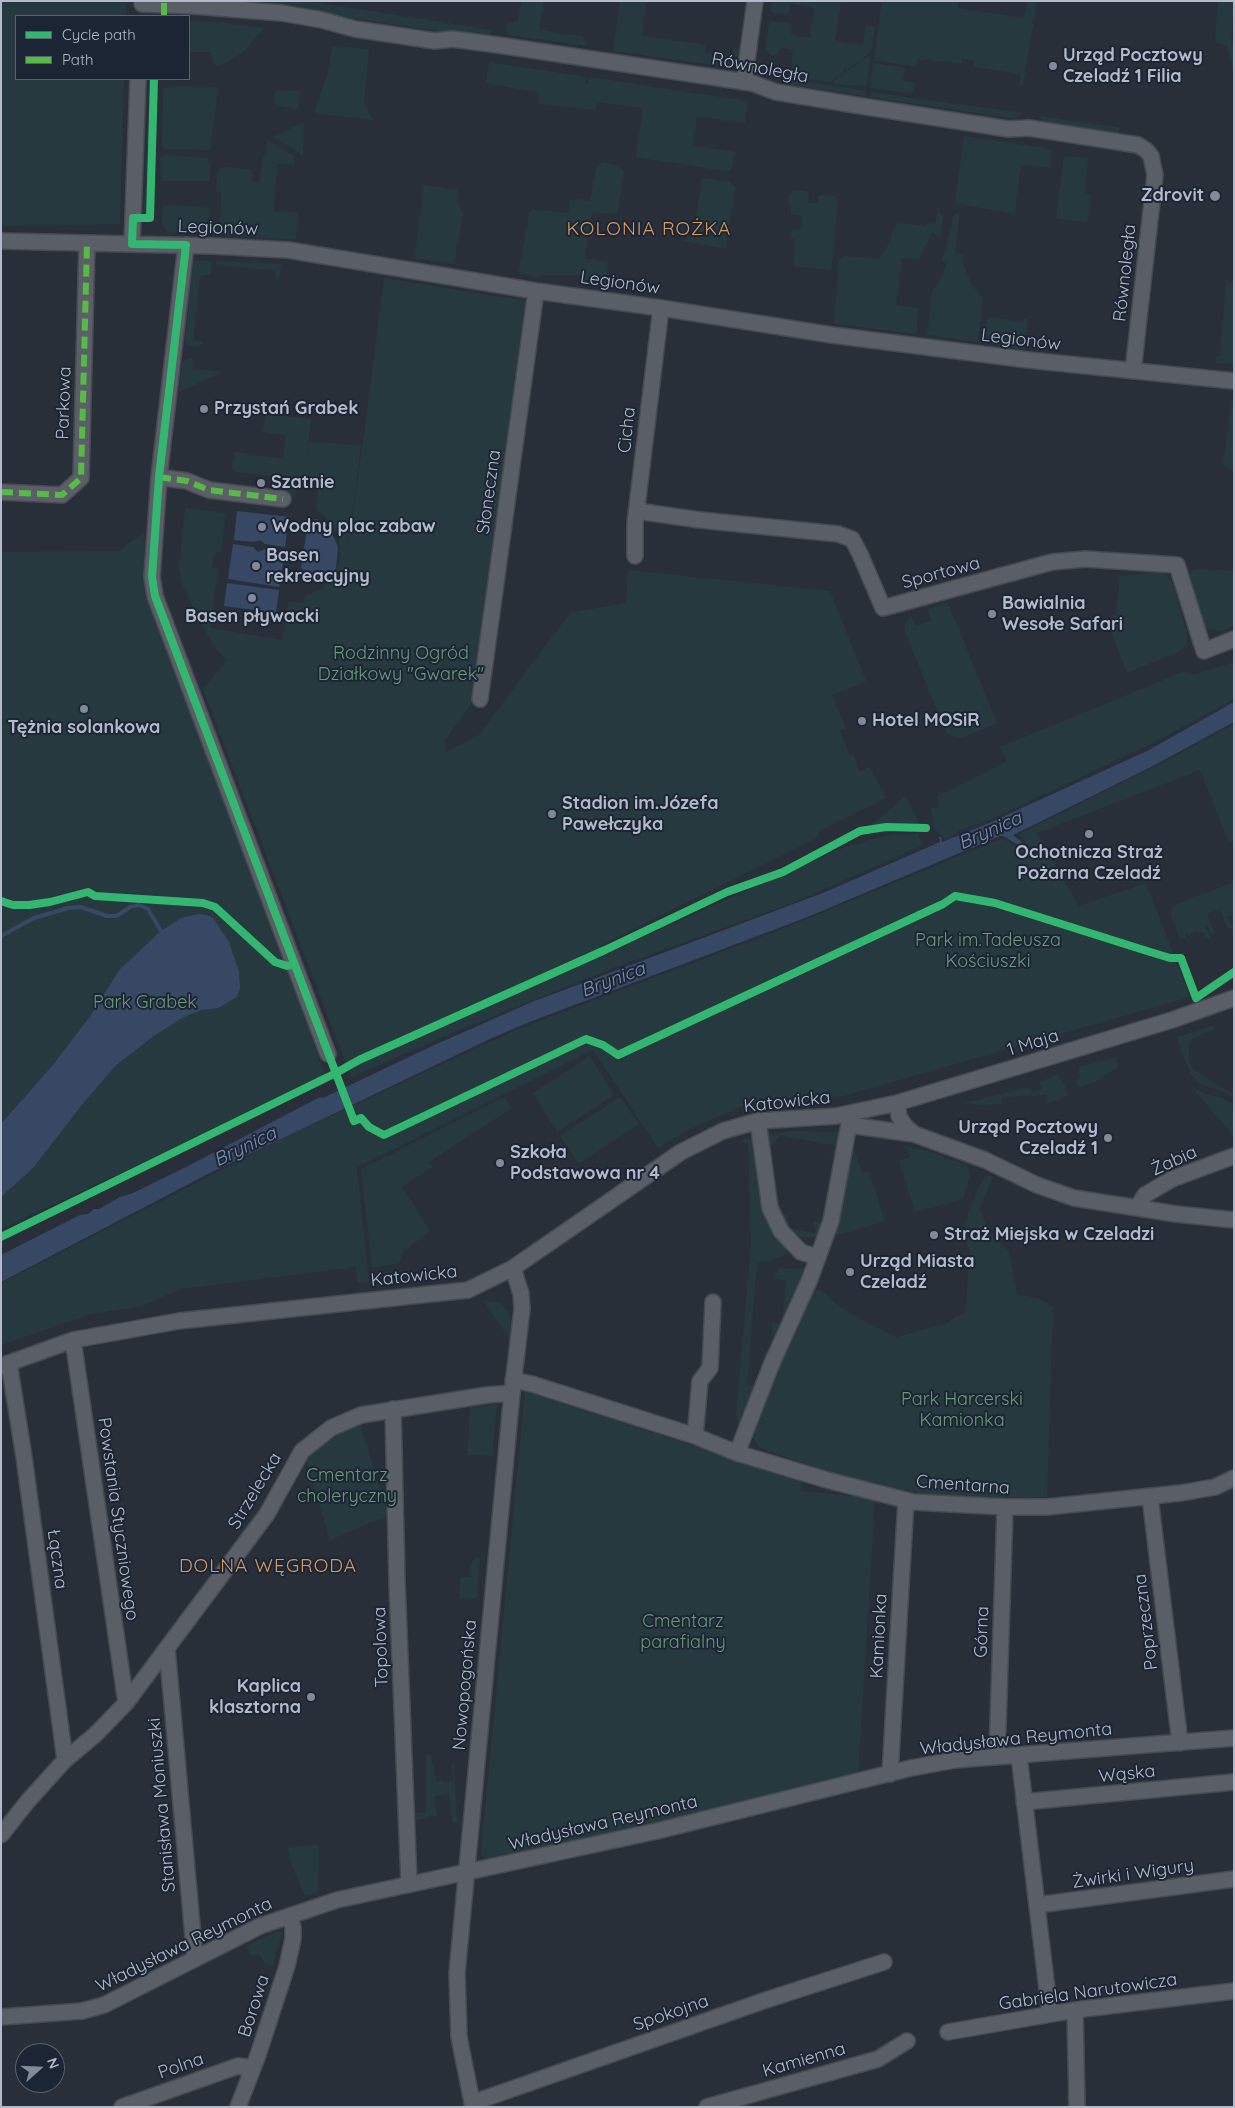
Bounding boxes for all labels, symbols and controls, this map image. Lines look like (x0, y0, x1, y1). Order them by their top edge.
legend (15, 15, 190, 80)
text: Cycle path (62, 25, 136, 44)
place label: Urząd Pocztowy Czeladź 1 Filia (1063, 45, 1203, 88)
street label: Równoległa (710, 48, 810, 88)
text: Path (62, 50, 94, 69)
marker: Urząd Pocztowy Czeladź 1 Filia (1047, 60, 1059, 72)
place label: Zdrovit (1141, 185, 1204, 207)
marker: Zdrovit (1208, 189, 1222, 203)
street label: Legionów (177, 216, 259, 240)
district label: KOLONIA ROŻKA (565, 218, 733, 240)
street label: Równoległa (1109, 223, 1141, 323)
street label: Legionów (579, 267, 661, 299)
street label: Legionów (980, 324, 1062, 356)
street label: Parkowa (52, 366, 76, 440)
place label: Przystań Grabek (214, 398, 358, 420)
marker: Przystań Grabek (198, 403, 210, 415)
street label: Cicha (614, 406, 640, 454)
street label: Słoneczna (472, 448, 506, 536)
place label: Szatnie (271, 472, 335, 494)
marker: Szatnie (255, 477, 267, 489)
place label: Wodny plac zabaw (272, 516, 436, 538)
marker: Wodny plac zabaw (256, 521, 268, 533)
place label: Basen rekreacyjny (266, 545, 370, 588)
street label: Sportowa (899, 552, 983, 594)
marker: Basen rekreacyjny (250, 560, 262, 572)
marker: Basen pływacki (246, 592, 258, 604)
place label: Bawialnia Wesołe Safari (1002, 593, 1123, 636)
place label: Basen pływacki (185, 606, 319, 628)
marker: Bawialnia Wesołe Safari (986, 608, 998, 620)
park label: Rodzinny Ogród Działkowy "Gwarek" (318, 643, 484, 686)
marker: Tężnia solankowa (78, 703, 90, 715)
place label: Hotel MOSiR (872, 710, 980, 732)
marker: Hotel MOSiR (856, 715, 868, 727)
place label: Tężnia solankowa (8, 717, 160, 739)
place label: Stadion im.Józefa Pawełczyka (562, 793, 719, 836)
water label: Brynica (955, 807, 1025, 855)
marker: Stadion im.Józefa Pawełczyka (546, 808, 558, 820)
marker: Ochotnicza Straż Pożarna Czeladź (1083, 828, 1095, 840)
place label: Ochotnicza Straż Pożarna Czeladź (1015, 842, 1163, 884)
park label: Park im.Tadeusza Kościuszki (915, 930, 1061, 972)
water label: Brynica (578, 957, 648, 1003)
park label: Park Grabek (93, 992, 197, 1014)
street label: 1 Maja (1004, 1025, 1062, 1061)
street label: Katowicka (743, 1087, 831, 1117)
place label: Urząd Pocztowy Czeladź 1 (958, 1117, 1098, 1160)
water label: Brynica (210, 1122, 280, 1172)
marker: Urząd Pocztowy Czeladź 1 (1102, 1132, 1114, 1144)
street label: Żabia (1148, 1141, 1200, 1181)
place label: Szkoła Podstawowa nr 4 (510, 1142, 660, 1184)
marker: Szkoła Podstawowa nr 4 (494, 1157, 506, 1169)
place label: Straż Miejska w Czeladzi (944, 1224, 1154, 1246)
marker: Straż Miejska w Czeladzi (928, 1229, 940, 1241)
place label: Urząd Miasta Czeladź (860, 1251, 974, 1294)
street label: Katowicka (370, 1261, 458, 1291)
marker: Urząd Miasta Czeladź (844, 1266, 856, 1278)
park label: Park Harcerski Kamionka (901, 1389, 1023, 1432)
street label: Powstania Styczniowego (93, 1416, 143, 1622)
street label: Strzelecka (224, 1449, 286, 1533)
park label: Cmentarz choleryczny (297, 1465, 397, 1508)
street label: Cmentarna (915, 1471, 1011, 1499)
street label: Łączna (42, 1528, 72, 1590)
district label: DOLNA WĘGRODA (177, 1555, 359, 1577)
street label: Poprzeczna (1129, 1572, 1163, 1672)
street label: Kamionka (866, 1593, 892, 1679)
street label: Topolowa (369, 1606, 393, 1688)
street label: Górna (970, 1606, 994, 1658)
park label: Cmentarz parafialny (640, 1611, 726, 1654)
street label: Nowopogońska (449, 1619, 481, 1751)
place label: Kaplica klasztorna (209, 1676, 301, 1718)
marker: Kaplica klasztorna (305, 1691, 317, 1703)
street label: Stanisława Moniuszki (144, 1717, 180, 1893)
street label: Władysława Reymonta (919, 1718, 1113, 1760)
street label: Wąska (1098, 1760, 1156, 1788)
street label: Władysława Reymonta (506, 1791, 700, 1855)
street label: Żwirki i Wigury (1071, 1855, 1195, 1893)
street label: Władysława Reymonta (92, 1893, 276, 1997)
street label: Gabriela Narutowicza (997, 1969, 1179, 2015)
street label: Borowa (234, 1972, 274, 2040)
street label: Spokojna (631, 1990, 711, 2036)
street label: Kamienna (760, 2038, 848, 2082)
north arrow (15, 2043, 65, 2093)
street label: Polna (155, 2048, 207, 2084)
text: N (43, 2055, 63, 2071)

